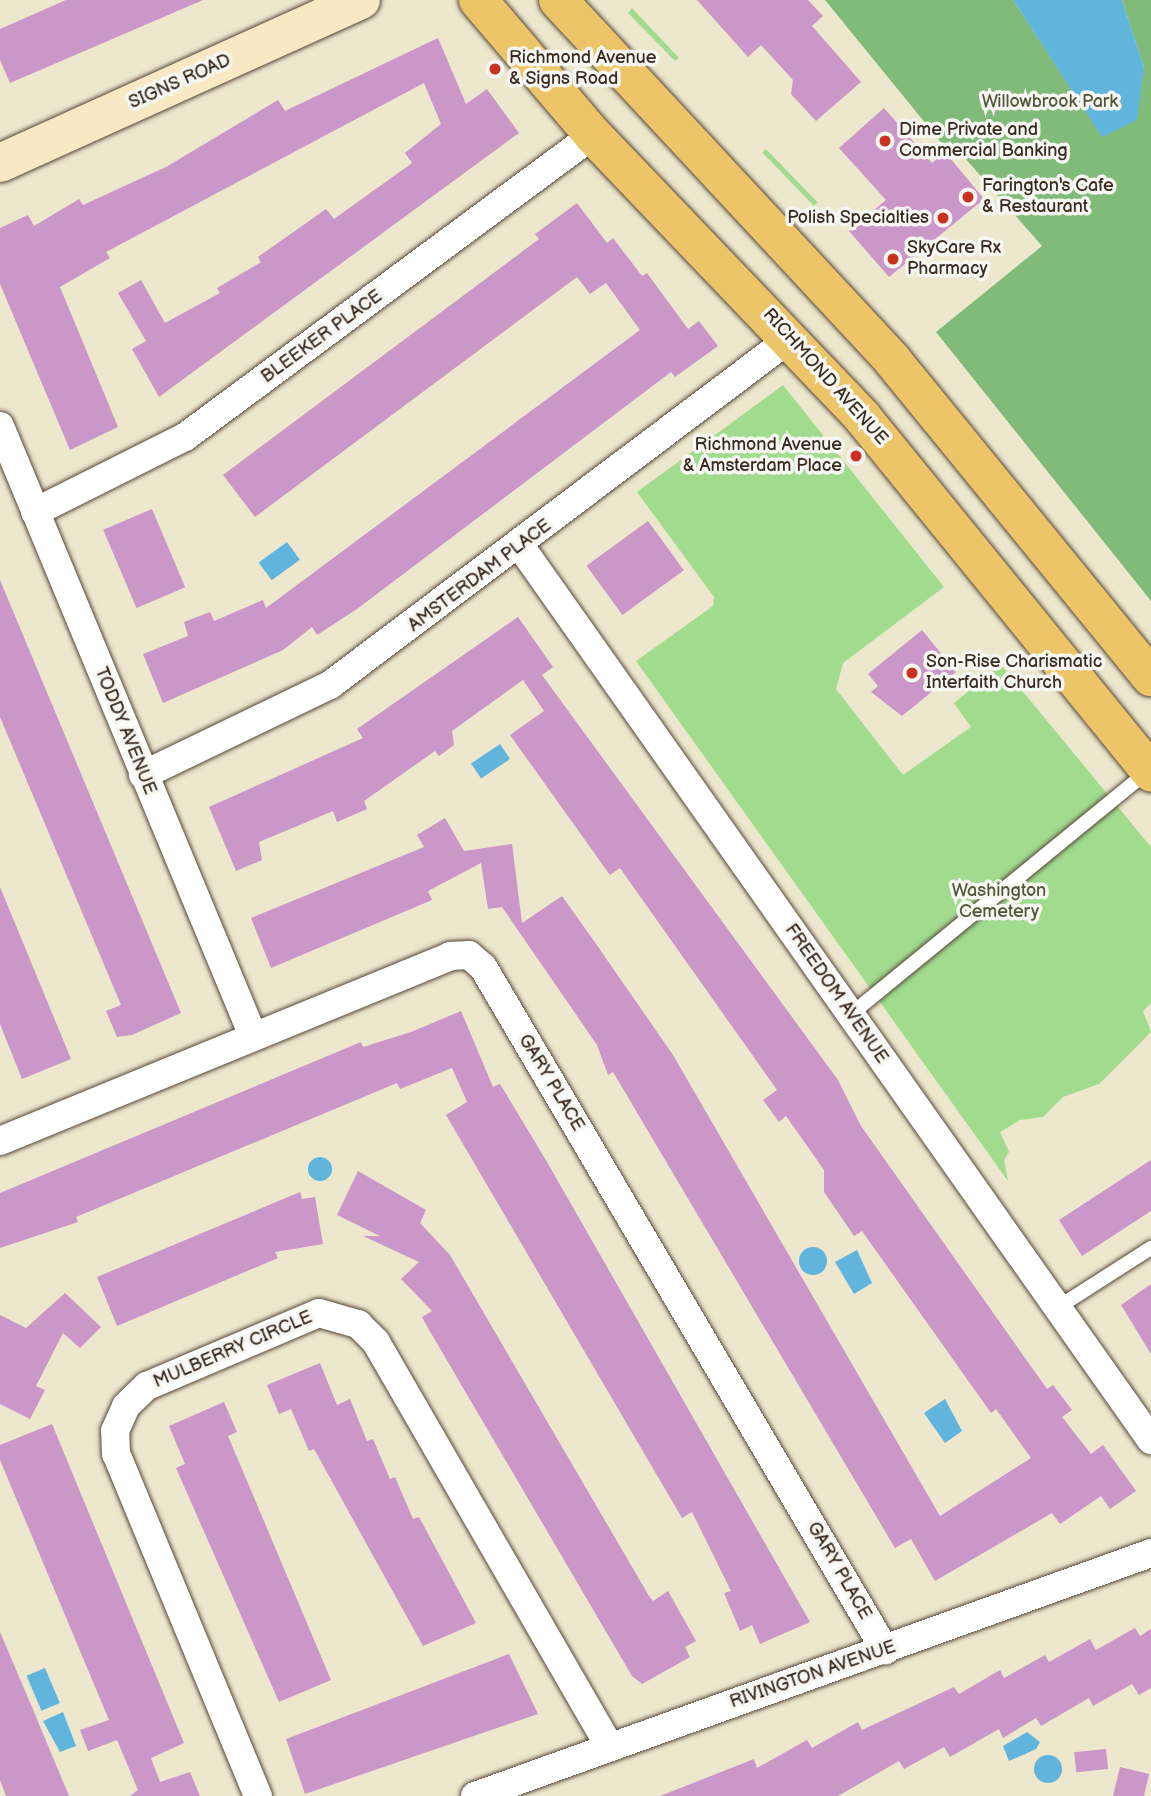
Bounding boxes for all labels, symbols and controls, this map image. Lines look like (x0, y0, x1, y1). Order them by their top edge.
place label: Richmond Avenue & Signs Road (509, 48, 656, 90)
street label: SIGNS ROAD (126, 50, 234, 114)
marker: Richmond Avenue & Signs Road (487, 61, 503, 77)
park label: Willowbrook Park (982, 91, 1118, 113)
place label: Dime Private and Commercial Banking (899, 120, 1068, 162)
marker: Dime Private and Commercial Banking (877, 133, 893, 149)
place label: Farington's Cafe & Restaurant (982, 176, 1114, 218)
marker: Farington's Cafe & Restaurant (960, 189, 976, 205)
place label: Polish Specialties (787, 207, 929, 229)
marker: Polish Specialties (935, 210, 951, 226)
place label: SkyCare Rx Pharmacy (907, 238, 1001, 280)
marker: SkyCare Rx Pharmacy (885, 251, 901, 267)
street label: BLEEKER PLACE (257, 286, 387, 388)
street label: RICHMOND AVENUE (758, 304, 892, 450)
place label: Richmond Avenue & Amsterdam Place (683, 435, 842, 478)
marker: Richmond Avenue & Amsterdam Place (848, 448, 864, 464)
street label: AMSTERDAM PLACE (404, 515, 556, 637)
place label: Son-Rise Charismatic Interfaith Church (926, 652, 1102, 694)
street label: TODDY AVENUE (90, 664, 160, 798)
marker: Son-Rise Charismatic Interfaith Church (904, 665, 920, 681)
park label: Washington Cemetery (952, 881, 1046, 924)
street label: FREEDOM AVENUE (780, 920, 892, 1068)
street label: GARY PLACE (514, 1031, 588, 1135)
street label: MULBERRY CIRCLE (150, 1307, 316, 1393)
street label: GARY PLACE (802, 1518, 876, 1624)
street label: RIVINGTON AVENUE (727, 1636, 899, 1714)

